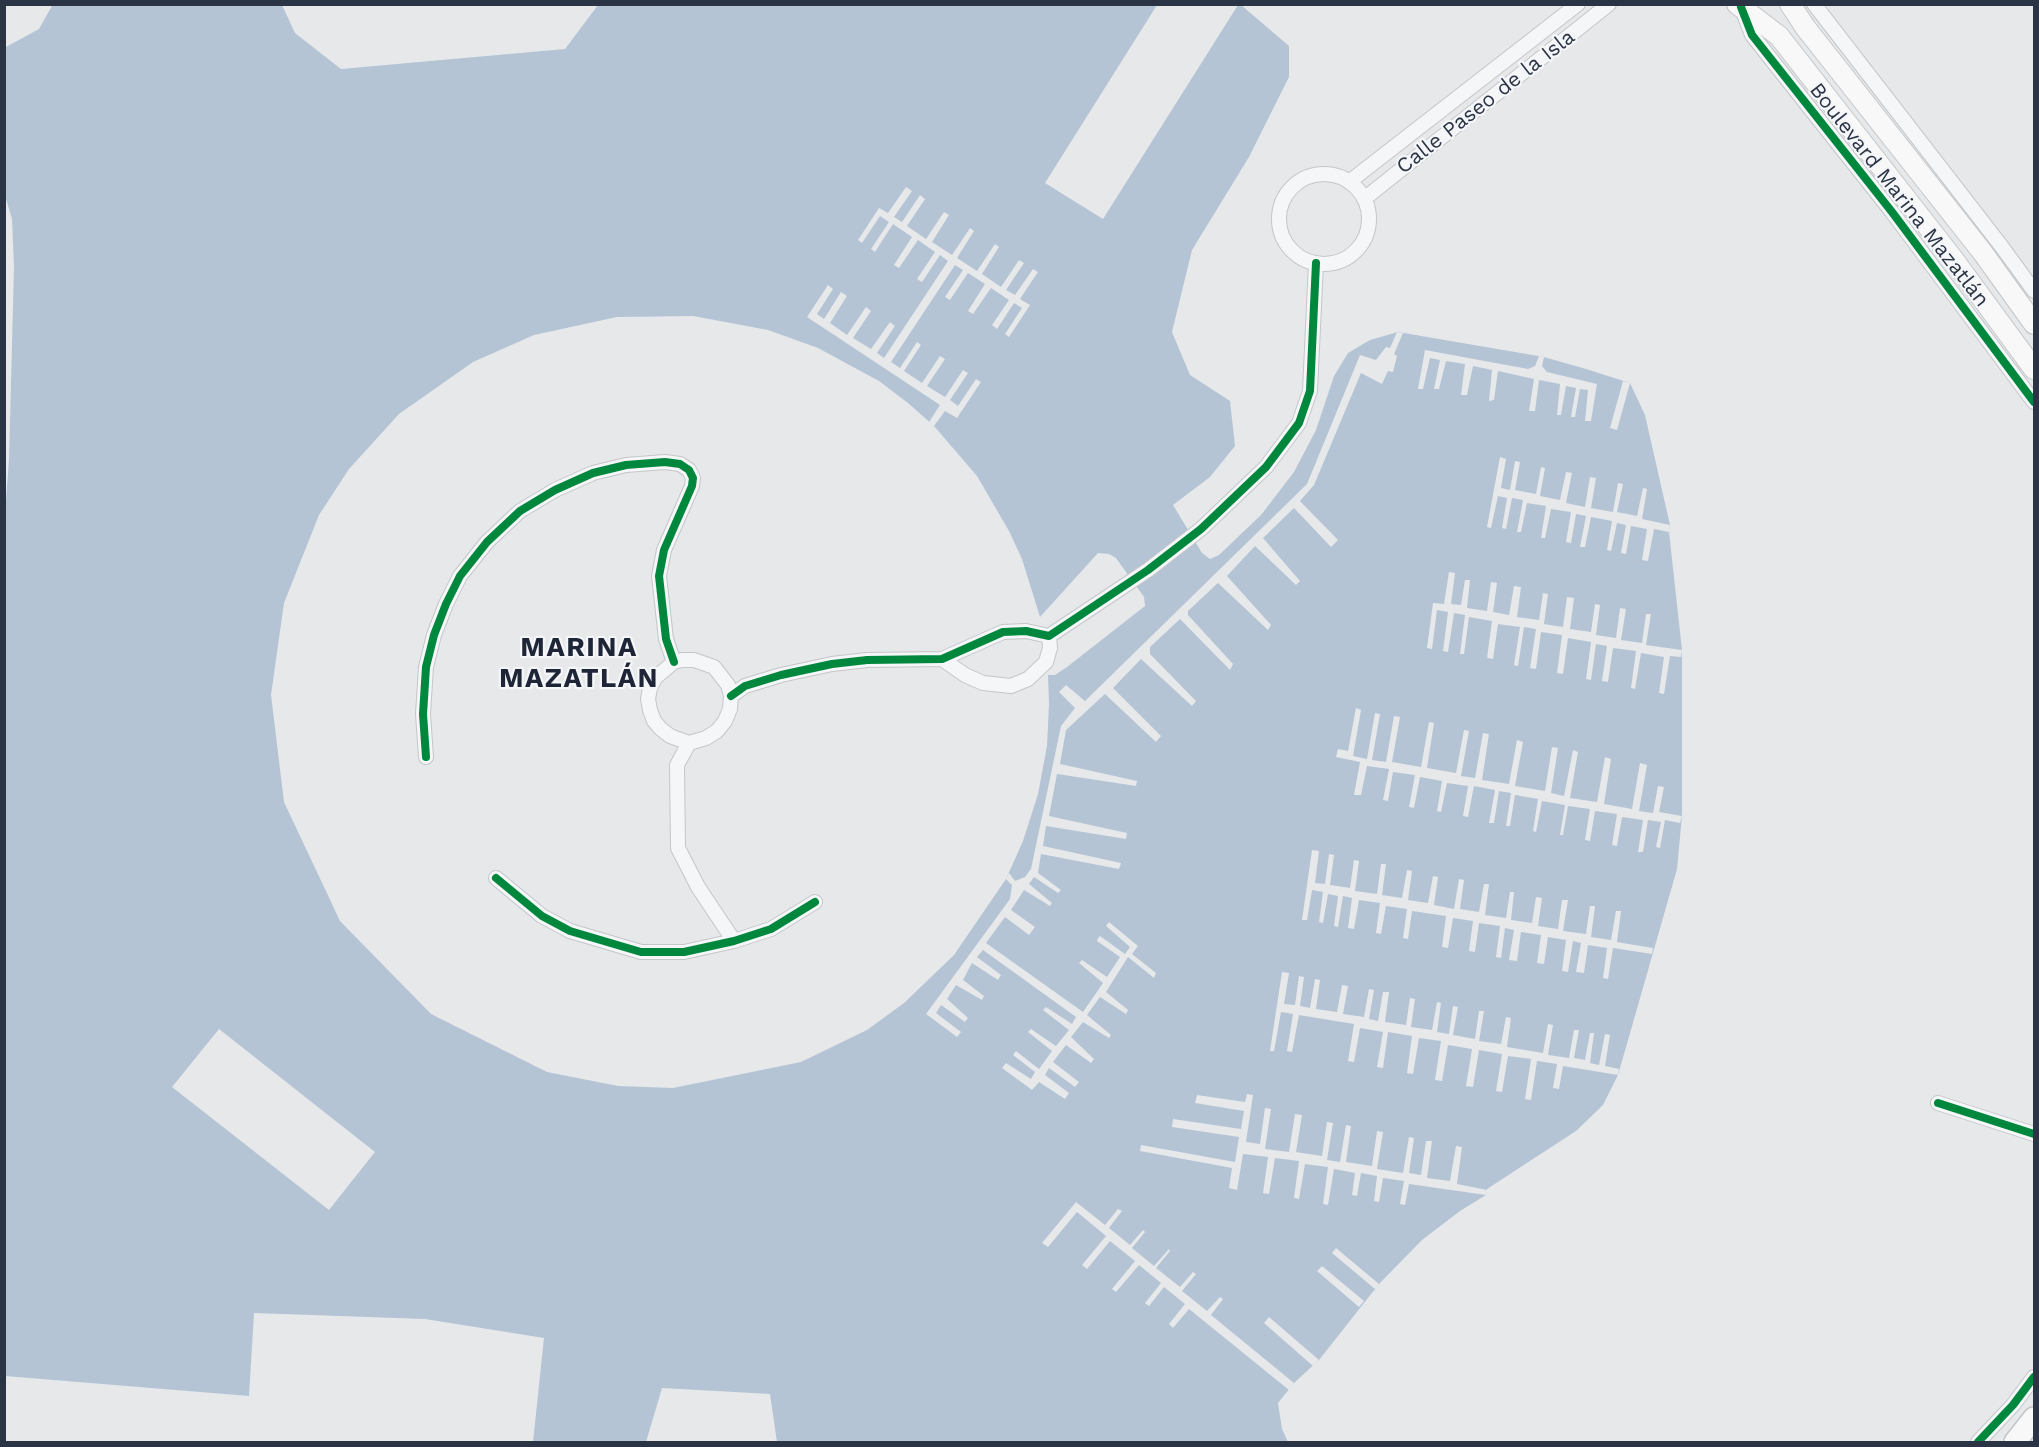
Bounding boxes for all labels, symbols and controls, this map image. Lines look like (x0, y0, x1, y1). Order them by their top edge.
street label: Calle Paseo de la Isla (1392, 25, 1580, 179)
street label: Boulevard Marina Mazatlán (1804, 78, 1994, 312)
district label: MARINA MAZATLÁN (499, 632, 659, 695)

